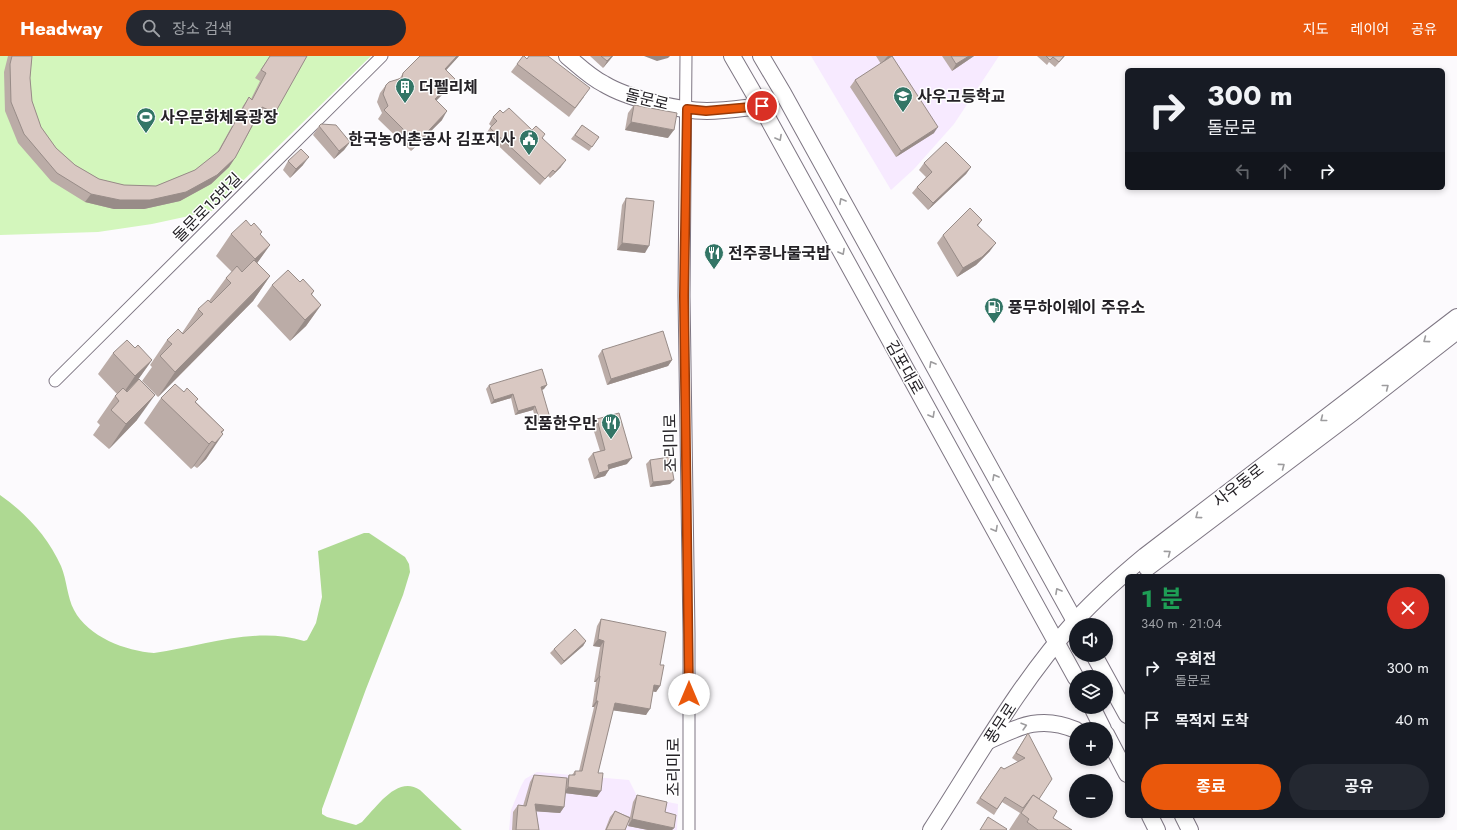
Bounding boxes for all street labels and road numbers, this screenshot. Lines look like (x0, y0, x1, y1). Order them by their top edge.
street label: 돌문로 (623, 83, 671, 116)
street label: 돌문로15번길 (167, 167, 247, 247)
street label: 김포대로 (880, 336, 929, 399)
street label: 조리미로 (658, 413, 683, 473)
street label: 사우동로 (1208, 458, 1269, 513)
street label: 풍무로 (979, 698, 1022, 748)
street label: 조리미로 (662, 737, 685, 796)

